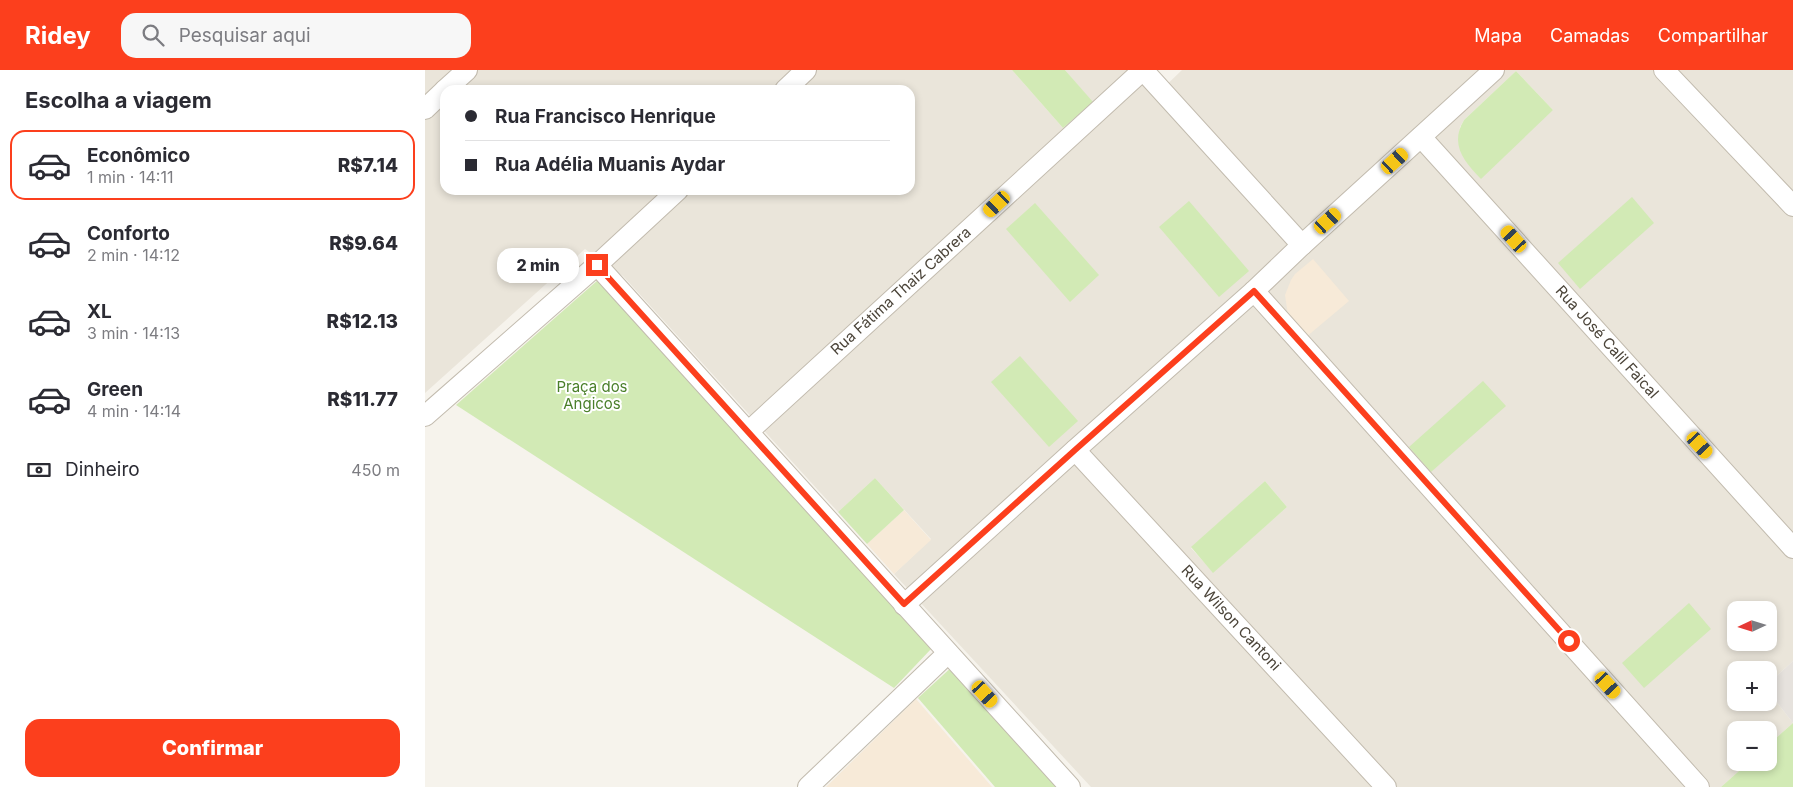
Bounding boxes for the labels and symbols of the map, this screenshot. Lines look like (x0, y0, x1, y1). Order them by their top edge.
car (1378, 145, 1411, 177)
car (980, 188, 1013, 220)
car (1311, 205, 1344, 237)
street label: Rua Fátima Thaiz Cabrera (827, 223, 975, 359)
car (1498, 223, 1529, 255)
callout: 2 min (497, 248, 579, 282)
route end (586, 254, 608, 276)
street label: Rua José Calil Faical (1552, 281, 1663, 402)
park label: Praça dos Angicos (556, 377, 628, 413)
car (1684, 429, 1715, 461)
street label: Rua Wilson Cantoni (1177, 561, 1285, 674)
north arrow (1727, 601, 1777, 651)
route start (1558, 630, 1580, 652)
car (1592, 669, 1623, 701)
car (969, 678, 1000, 710)

